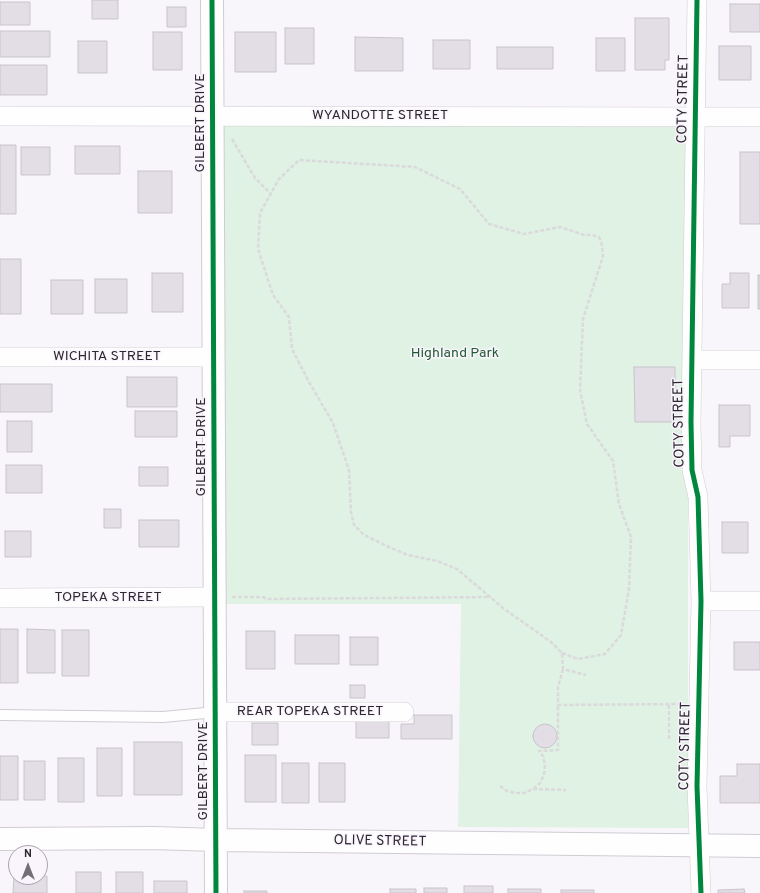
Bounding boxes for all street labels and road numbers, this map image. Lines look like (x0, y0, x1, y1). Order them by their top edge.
street label: COTY STREET (675, 54, 693, 144)
street label: GILBERT DRIVE (193, 73, 209, 173)
street label: WYANDOTTE STREET (312, 108, 448, 124)
street label: WICHITA STREET (53, 349, 161, 365)
street label: COTY STREET (671, 378, 689, 468)
street label: GILBERT DRIVE (194, 397, 210, 497)
street label: TOPEKA STREET (54, 590, 162, 606)
street label: COTY STREET (677, 701, 695, 791)
street label: REAR TOPEKA STREET (237, 704, 383, 720)
street label: GILBERT DRIVE (196, 721, 212, 821)
street label: OLIVE STREET (333, 833, 427, 851)

